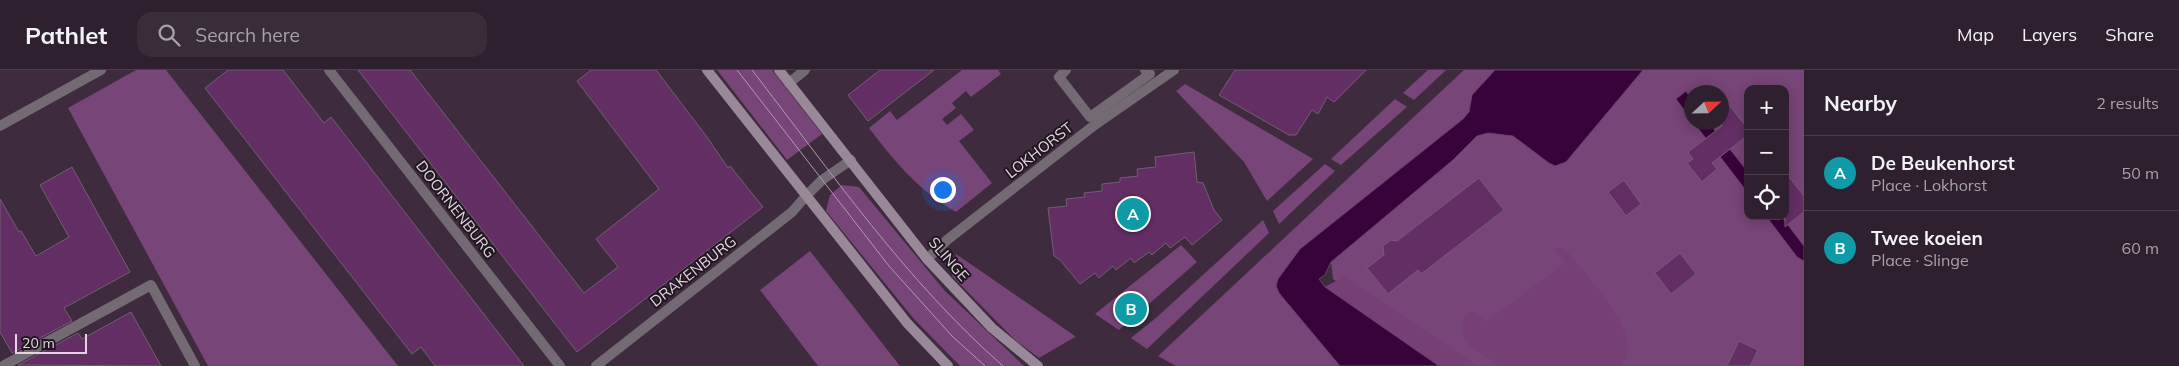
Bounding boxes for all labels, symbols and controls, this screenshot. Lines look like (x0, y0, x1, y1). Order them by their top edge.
search box (137, 12, 487, 57)
text: Pathlet (25, 20, 107, 50)
icon: search (155, 21, 183, 49)
text: Search here (195, 23, 300, 47)
text: Map (1957, 23, 1994, 46)
text: Layers (2022, 23, 2077, 46)
text: Share (2105, 23, 2154, 46)
north arrow (1684, 85, 1729, 130)
map controls (1744, 85, 1789, 220)
button: + (1744, 85, 1789, 130)
text: Nearby (1824, 90, 1897, 116)
text: 2 results (2096, 93, 2159, 113)
street label: LOKHORST (1001, 118, 1077, 182)
button: − (1744, 130, 1789, 175)
text: De Beukenhorst (1871, 151, 2015, 175)
street label: DOORNENBURG (412, 156, 500, 262)
text: A (1834, 163, 1846, 183)
text: 50 m (2122, 163, 2159, 183)
button: locate (1744, 175, 1789, 220)
text: Place · Lokhorst (1871, 175, 1987, 195)
your location (930, 177, 956, 203)
pin: A (1117, 195, 1149, 233)
text: Twee koeien (1871, 226, 1983, 250)
street label: DRAKENBURG (646, 231, 740, 311)
street label: SLINGE (925, 233, 973, 285)
text: B (1834, 238, 1846, 258)
text: 60 m (2122, 238, 2159, 258)
text: Place · Slinge (1871, 250, 1969, 270)
pin: B (1115, 290, 1147, 328)
scale bar (15, 331, 88, 354)
text: 20 m (22, 334, 55, 352)

